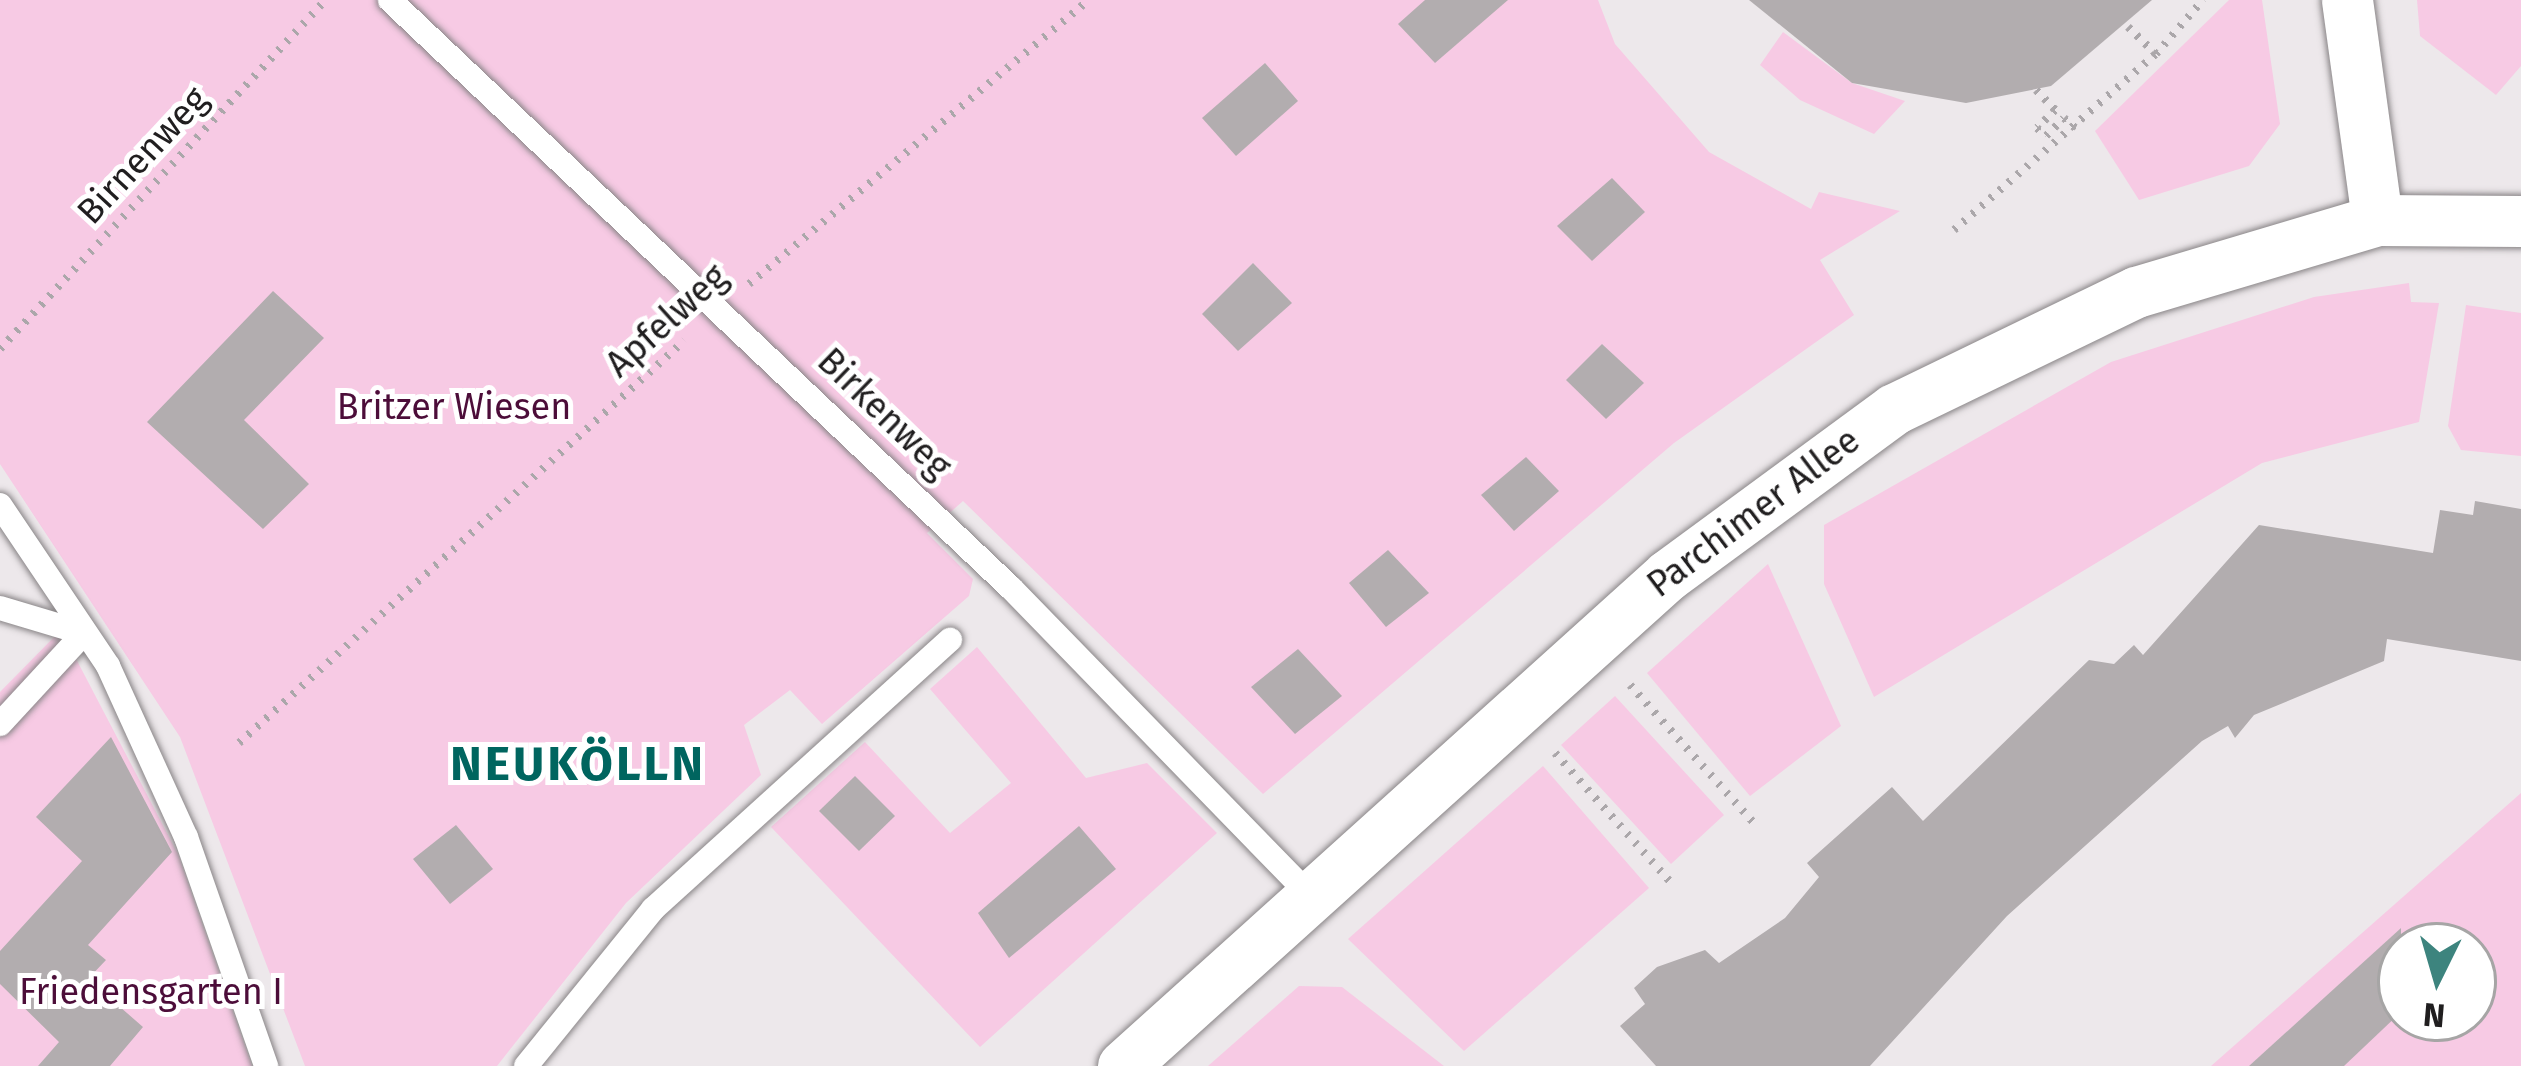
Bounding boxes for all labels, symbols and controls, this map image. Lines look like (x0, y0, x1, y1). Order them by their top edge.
street label: Birnenweg (69, 78, 217, 234)
street label: Apfelweg (598, 255, 736, 387)
street label: Birkenweg (808, 340, 960, 488)
park label: Britzer Wiesen (337, 386, 571, 430)
street label: Parchimer Allee (1639, 419, 1869, 607)
district label: NEUKÖLLN (450, 736, 706, 794)
north arrow (2377, 922, 2497, 1042)
park label: Friedensgarten I (19, 971, 283, 1015)
text: N (2421, 994, 2447, 1036)

